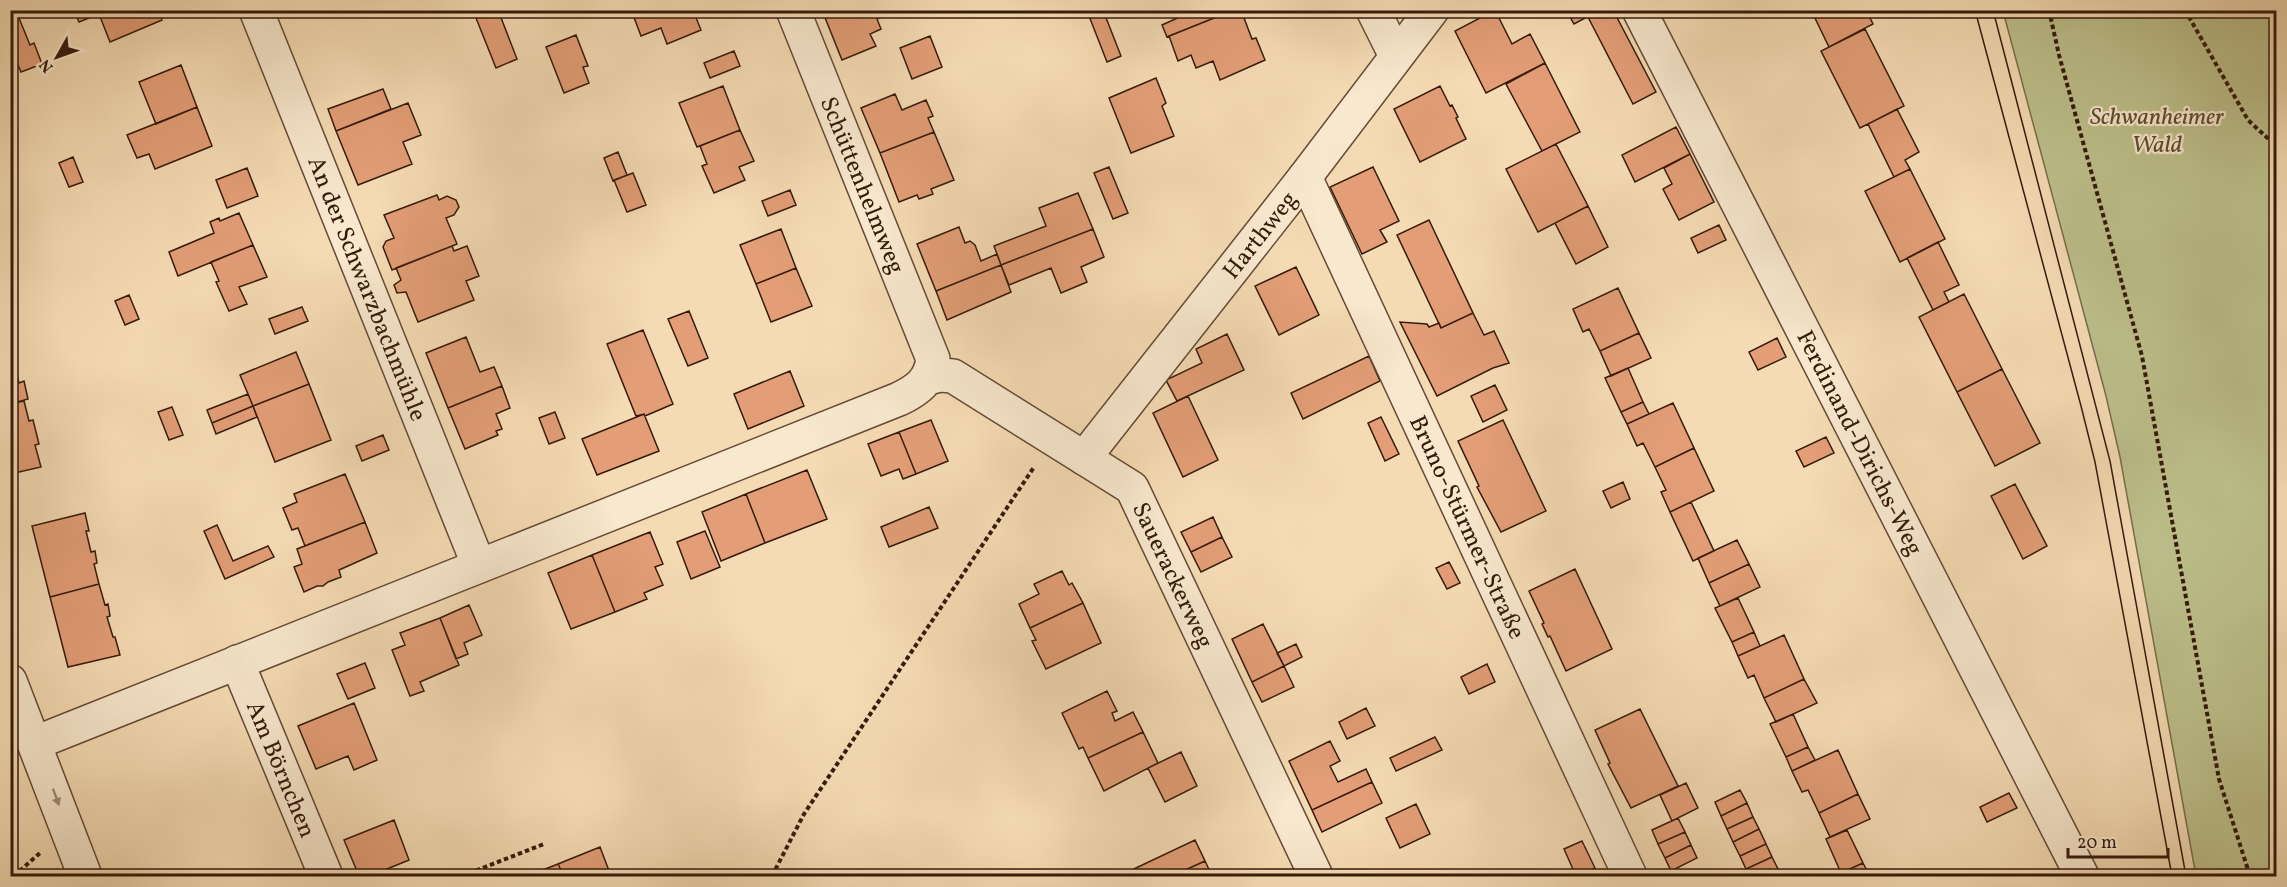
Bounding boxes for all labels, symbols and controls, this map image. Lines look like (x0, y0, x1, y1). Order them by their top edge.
north arrow (27, 27, 87, 87)
text: N (35, 54, 59, 77)
street label: Schüttenhelmweg (810, 92, 912, 279)
park label: Schwanheimer Wald (2090, 101, 2225, 163)
street label: An der Schwarzbachmühle (297, 152, 434, 427)
street label: Harthweg (1216, 185, 1307, 287)
street label: Ferdinand-Dirichs-Weg (1787, 325, 1930, 562)
street label: Bruno-Stürmer-Straße (1399, 410, 1533, 645)
street label: Sauerackerweg (1122, 497, 1221, 655)
street label: Am Börnchen (236, 696, 323, 843)
one-way arrow (51, 789, 61, 807)
scale bar (2068, 821, 2168, 859)
text: 20 m (2077, 831, 2117, 856)

